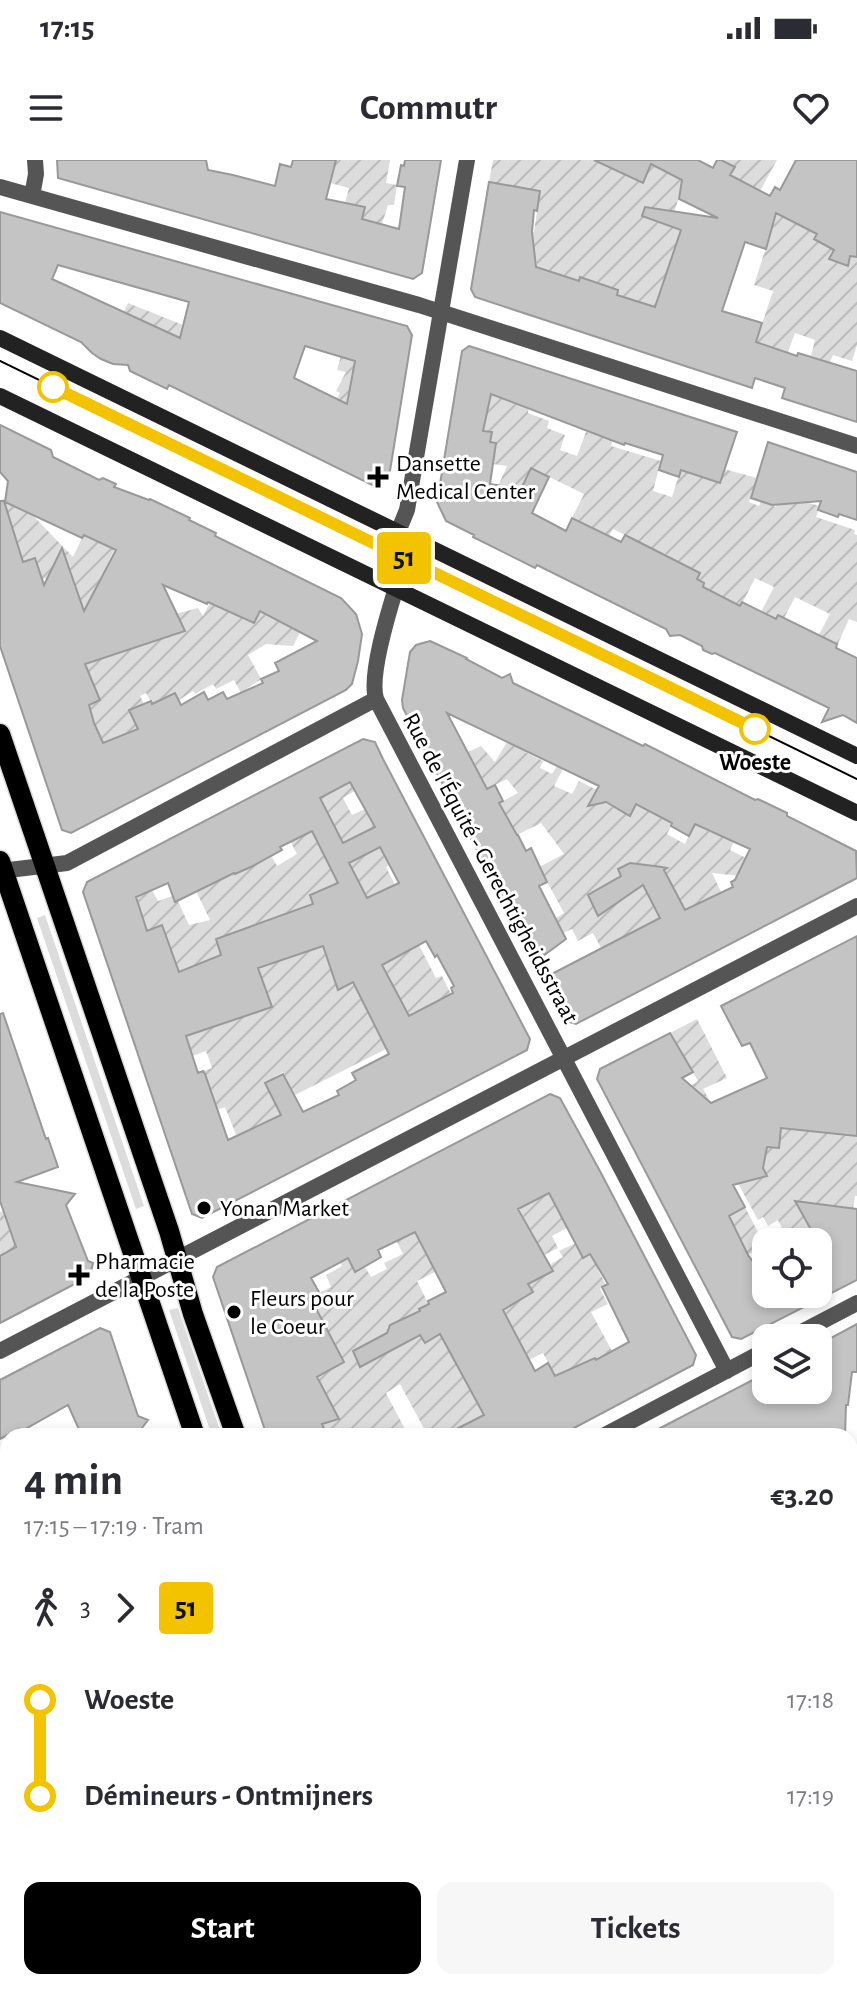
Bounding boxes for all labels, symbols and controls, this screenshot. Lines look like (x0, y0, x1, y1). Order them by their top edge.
text: 17:15 (40, 13, 94, 43)
icon: menu (24, 86, 68, 130)
icon: heart (789, 86, 833, 130)
text: Commutr (360, 90, 497, 126)
unlabelled marker (38, 372, 68, 402)
place label: Dansette Medical Center (396, 452, 536, 504)
marker: Dansette Medical Center (367, 466, 389, 488)
line badge: 51 (368, 532, 440, 584)
text: 51 (393, 544, 415, 572)
street label: Rue de l'Équité - Gerechtigheidsstraat (398, 708, 584, 1028)
marker: Woeste (740, 714, 770, 744)
place label: Woeste (719, 751, 791, 775)
place label: Yonan Market (220, 1197, 349, 1221)
marker: Yonan Market (195, 1199, 213, 1217)
map controls (752, 1228, 832, 1404)
button: locate (752, 1228, 832, 1308)
place label: Pharmacie de la Poste (95, 1250, 195, 1302)
marker: Pharmacie de la Poste (70, 1266, 88, 1284)
place label: Fleurs pour le Coeur (250, 1287, 354, 1339)
marker: Fleurs pour le Coeur (225, 1303, 243, 1321)
button: layers (752, 1324, 832, 1404)
text: 4 min (24, 1459, 123, 1503)
text: €3.20 (770, 1481, 834, 1511)
text: 17:15 – 17:19 · Tram (24, 1513, 204, 1539)
icon: walk (24, 1586, 68, 1630)
icon: forward (103, 1586, 147, 1630)
text: 51 (175, 1594, 197, 1622)
text: 3 (80, 1595, 91, 1621)
text: Woeste (84, 1685, 174, 1715)
text: 17:18 (787, 1687, 834, 1713)
text: Démineurs - Ontmijners (84, 1781, 373, 1811)
text: 17:19 (787, 1783, 834, 1809)
button: Start (24, 1882, 421, 1974)
button: Tickets (437, 1882, 834, 1974)

